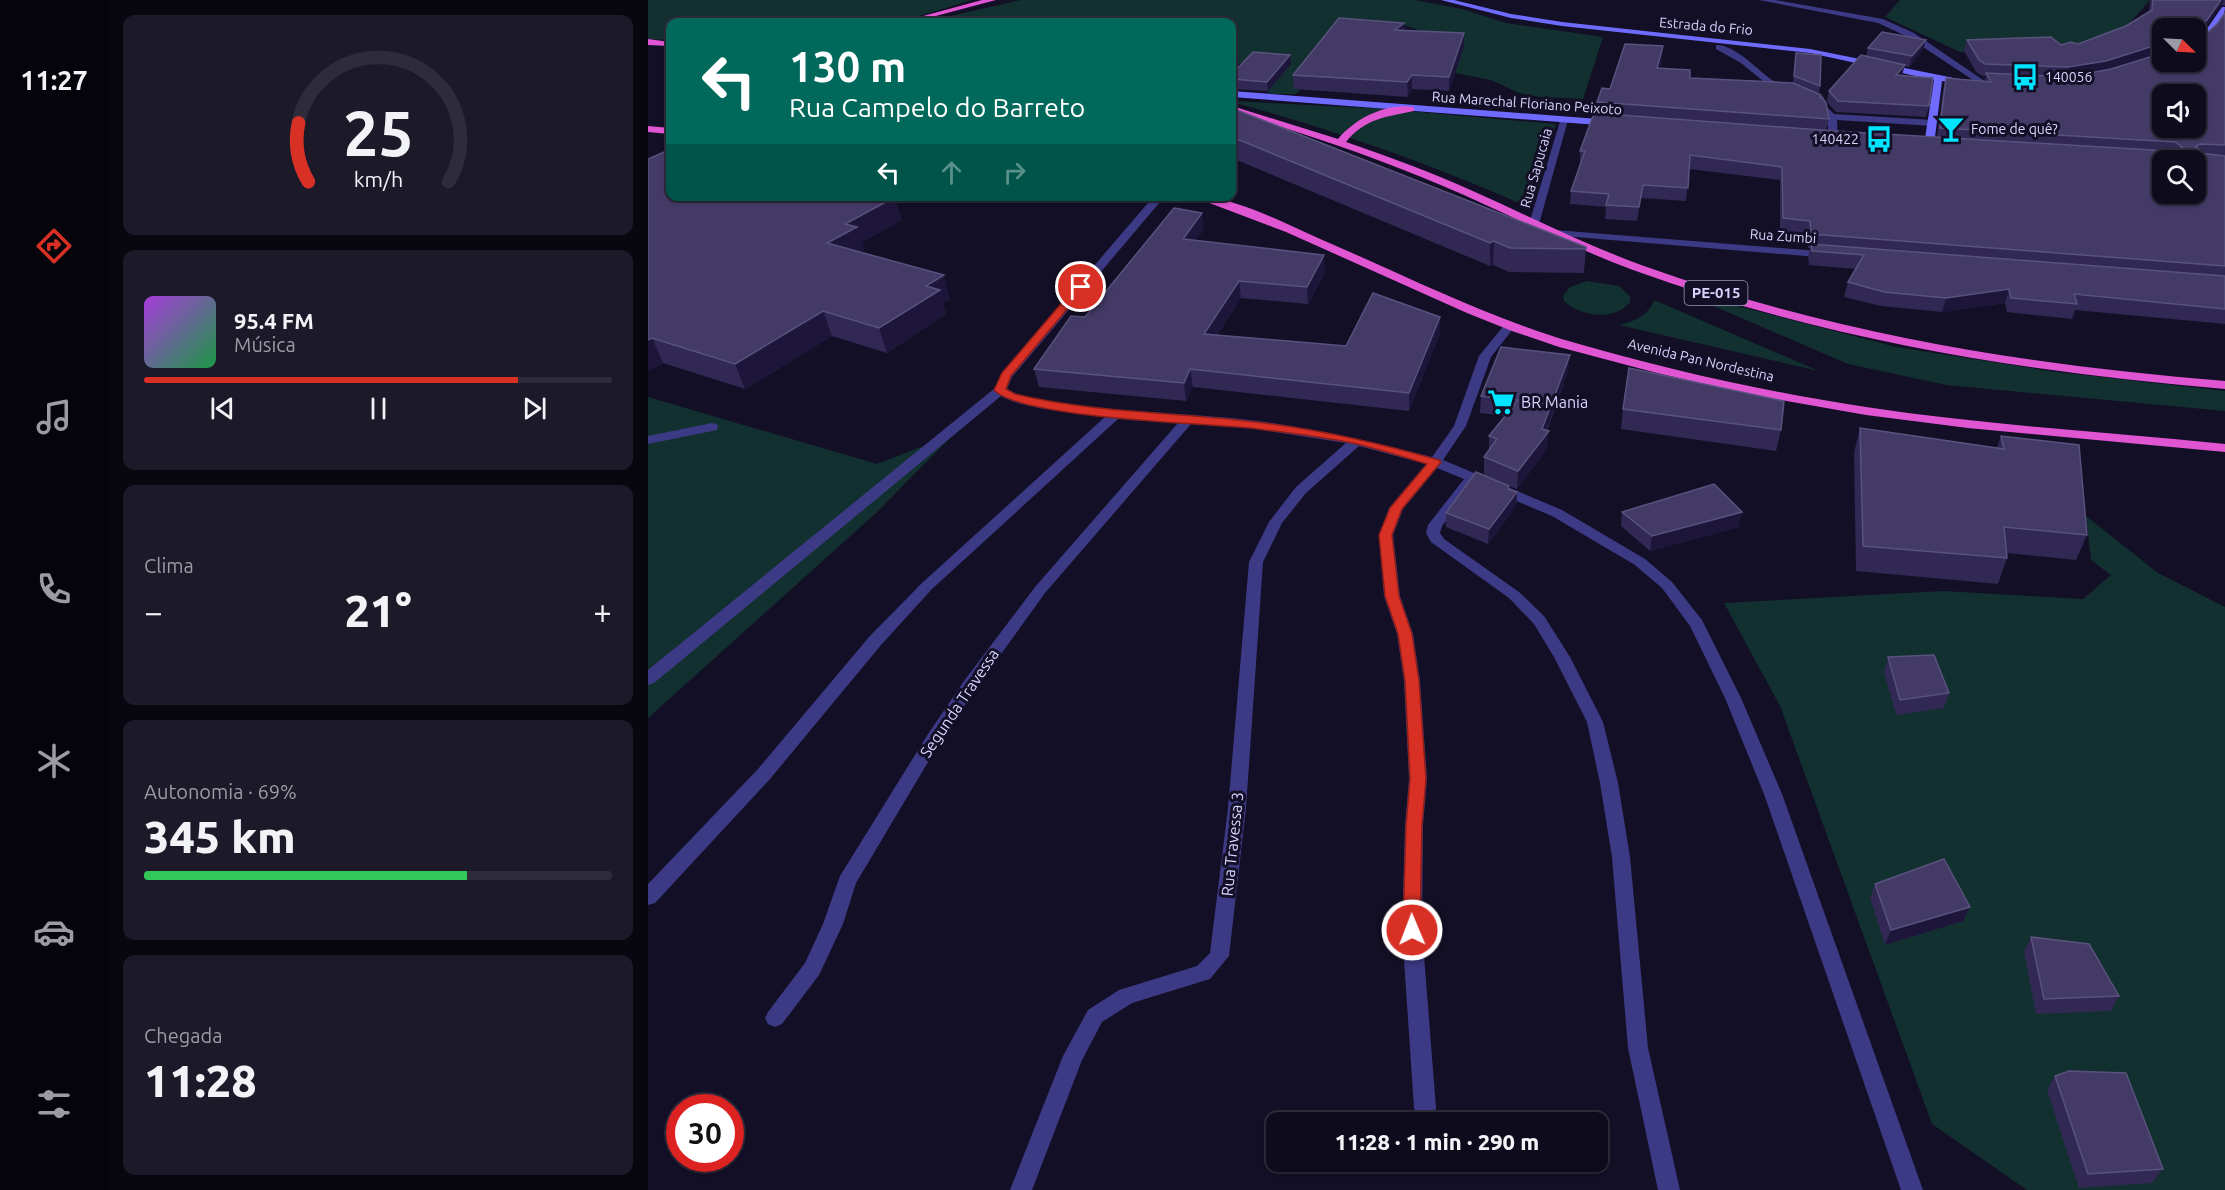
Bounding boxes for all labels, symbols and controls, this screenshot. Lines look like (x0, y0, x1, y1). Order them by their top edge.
street label: Estrada do Frio (1658, 14, 1754, 38)
north arrow (2152, 18, 2206, 72)
map controls (2152, 18, 2206, 204)
icon: left (690, 42, 768, 120)
text: 130 m (789, 43, 906, 90)
bus stop icon: 140056 (2010, 62, 2040, 92)
text: 11:27 (20, 65, 88, 95)
place label: 140056 (2045, 69, 2092, 85)
button: sound (2152, 84, 2206, 138)
street label: Rua Marechal Floriano Peixoto (1431, 88, 1623, 118)
text: Rua Campelo do Barreto (789, 92, 1085, 122)
text: 25 (343, 98, 413, 168)
bar icon: Fome de quê? (1936, 114, 1966, 144)
place label: Fome de quê? (1971, 121, 2058, 137)
bus stop icon: 140422 (1864, 124, 1894, 154)
street label: Rua Sapucaia (1517, 126, 1555, 210)
place label: 140422 (1812, 131, 1859, 147)
button: search (2152, 150, 2206, 204)
icon: left (872, 156, 905, 189)
icon: ahead (935, 156, 968, 189)
icon: right (998, 156, 1031, 189)
text: km/h (353, 167, 403, 191)
icon: directions (33, 225, 75, 267)
street label: Rua Zumbi (1749, 226, 1817, 246)
pin (1055, 261, 1106, 312)
icon: arrive (1064, 270, 1097, 303)
road number: PE-015 (1684, 281, 1748, 305)
text: 95.4 FM (234, 308, 314, 333)
text: Música (234, 333, 296, 356)
street label: Avenida Pan Nordestina (1626, 335, 1776, 385)
supermarket icon: BR Mania (1486, 387, 1516, 417)
icon: previous (206, 392, 239, 425)
icon: pause (362, 392, 395, 425)
icon: next (518, 392, 551, 425)
place label: BR Mania (1521, 393, 1588, 411)
icon: music (33, 396, 75, 438)
text: Clima (144, 554, 194, 577)
icon: phone (33, 568, 75, 610)
text: 21° (344, 585, 412, 636)
text: − (144, 593, 163, 630)
text: + (593, 593, 612, 630)
street label: Segunda Travessa (916, 645, 1002, 761)
icon: climate (33, 740, 75, 782)
text: Autonomia · 69% (144, 780, 297, 803)
street label: Rua Travessa 3 (1218, 791, 1246, 897)
text: 345 km (144, 811, 296, 862)
position arrow (1380, 898, 1444, 962)
icon: car (33, 911, 75, 953)
text: Chegada (144, 1024, 222, 1047)
text: 11:28 (144, 1055, 257, 1106)
icon: filters (33, 1083, 75, 1125)
speed limit sign: 30 (666, 1094, 744, 1172)
text: 11:28 · 1 min · 290 m (1335, 1129, 1539, 1154)

